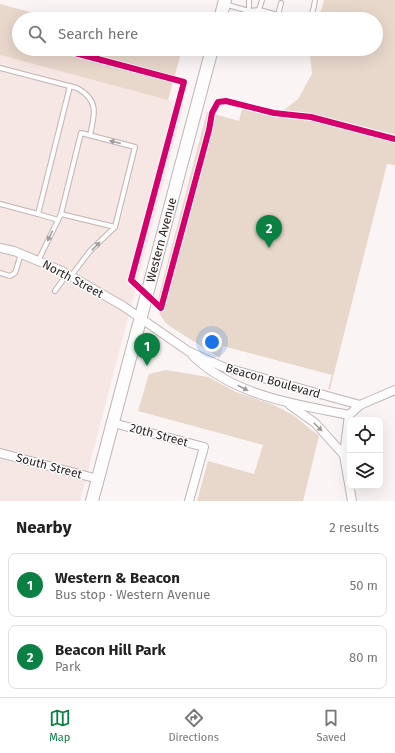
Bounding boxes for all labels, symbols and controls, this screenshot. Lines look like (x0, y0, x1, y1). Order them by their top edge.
search box (12, 12, 383, 56)
icon: search (26, 23, 48, 45)
text: Search here (58, 25, 138, 43)
one-way arrow (109, 138, 122, 144)
street label: Western Avenue (143, 196, 179, 284)
pin: 2 (256, 215, 282, 248)
one-way arrow (47, 231, 53, 242)
one-way arrow (91, 241, 101, 251)
street label: North Street (40, 257, 106, 301)
your location (202, 332, 222, 352)
pin: 1 (134, 333, 160, 366)
street label: Beacon Boulevard (224, 361, 322, 401)
one-way arrow (237, 385, 249, 392)
map controls (347, 417, 383, 489)
button: locate (347, 417, 383, 453)
street label: 20th Street (128, 421, 190, 450)
one-way arrow (313, 422, 323, 432)
street label: South Street (15, 450, 84, 482)
button: layers (347, 453, 383, 489)
text: Nearby (16, 517, 71, 538)
text: 2 results (329, 520, 379, 535)
text: Western & Beacon (55, 569, 180, 587)
text: 1 (27, 578, 33, 593)
text: 50 m (350, 578, 378, 593)
text: Bus stop · Western Avenue (55, 587, 210, 602)
text: Beacon Hill Park (55, 641, 166, 659)
text: 2 (27, 650, 33, 665)
text: 80 m (349, 650, 378, 665)
text: Park (55, 659, 81, 674)
tab: Map (49, 707, 71, 744)
tab: Directions (168, 707, 219, 744)
tab: Saved (316, 707, 346, 744)

